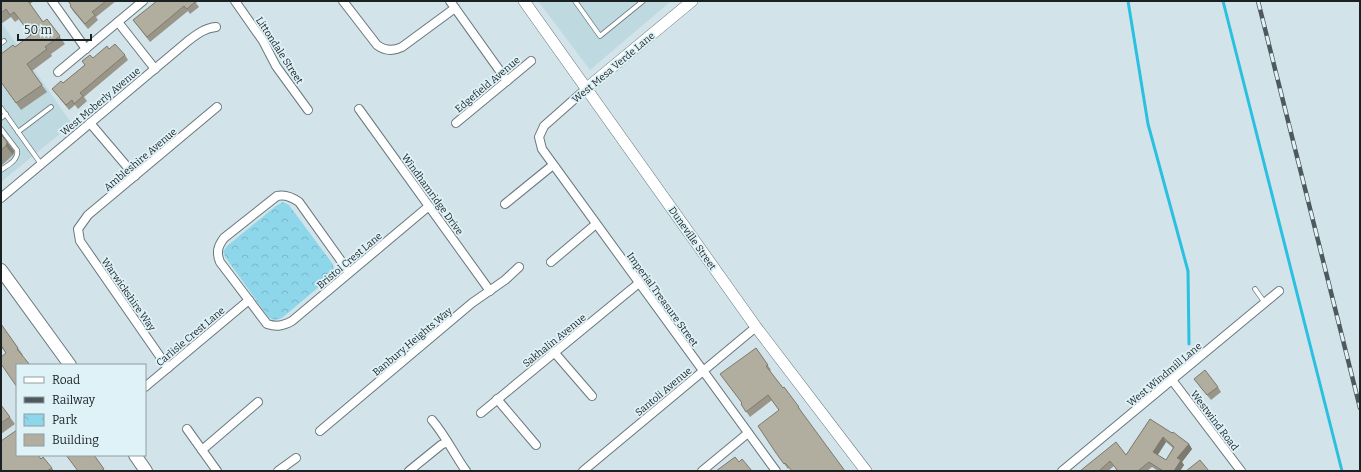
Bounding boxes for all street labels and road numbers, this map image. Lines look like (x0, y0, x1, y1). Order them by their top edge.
street label: Littondale Street (253, 15, 305, 87)
street label: West Mesa Verde Lane (570, 30, 657, 106)
street label: Edgefield Avenue (453, 54, 522, 115)
street label: West Moberly Avenue (58, 65, 143, 139)
street label: Ambleshire Avenue (102, 126, 179, 194)
street label: Windhamridge Drive (399, 152, 466, 237)
street label: Duneville Street (666, 205, 719, 273)
street label: Bristol Crest Lane (315, 230, 385, 291)
street label: Imperial Treasure Street (624, 250, 701, 349)
street label: Warwickshire Way (99, 256, 158, 334)
street label: Carlisle Crest Lane (154, 305, 227, 369)
street label: Banbury Heights Way (371, 305, 455, 378)
street label: Sakhalin Avenue (521, 312, 589, 370)
street label: West Windmill Lane (1125, 340, 1204, 409)
street label: Santoli Avenue (633, 365, 694, 419)
street label: Westwind Road (1188, 388, 1241, 453)

